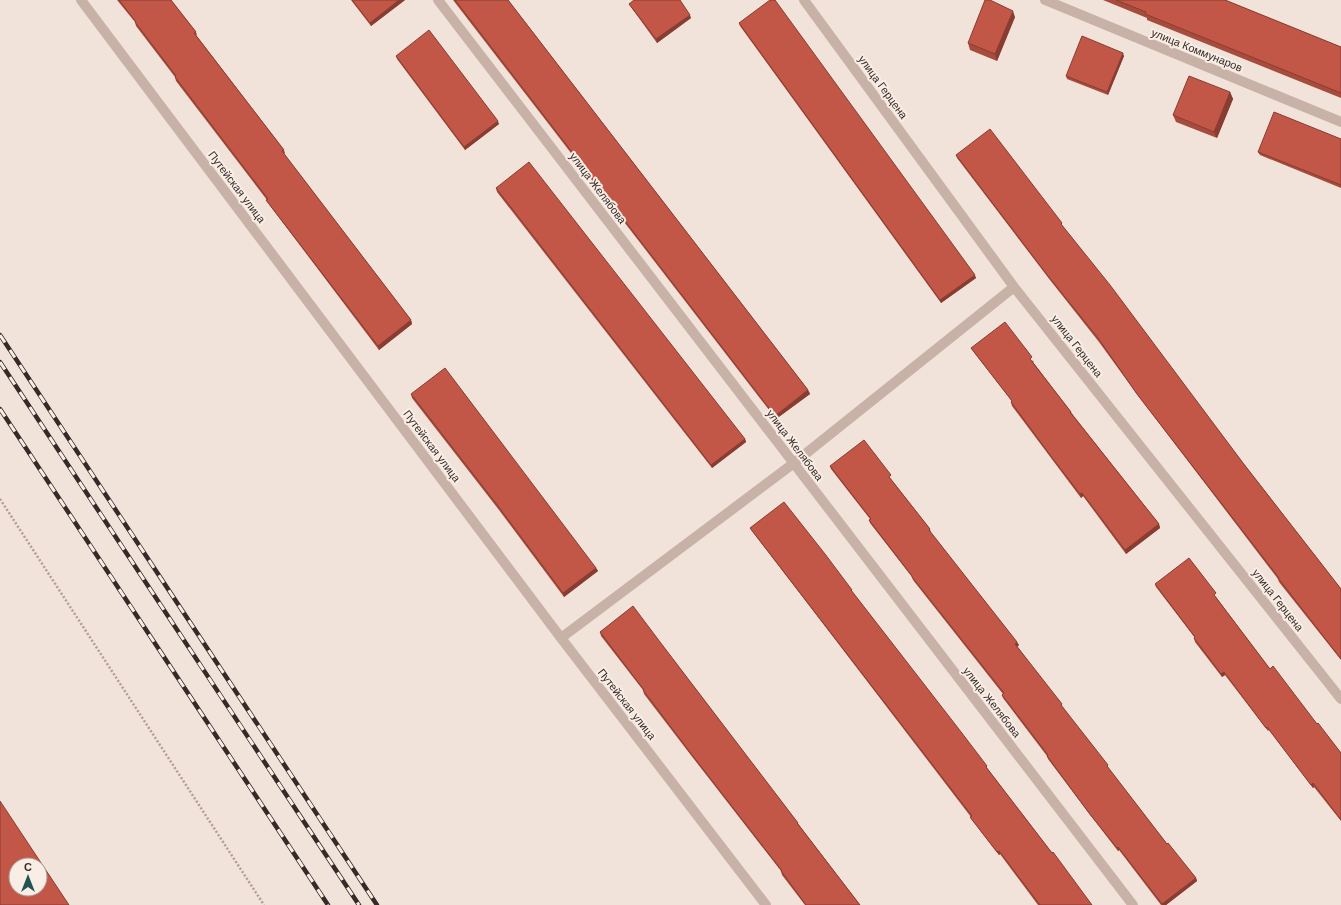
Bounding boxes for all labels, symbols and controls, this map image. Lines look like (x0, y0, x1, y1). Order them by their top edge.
street label: улица Коммунаров (1150, 26, 1244, 74)
street label: улица Герцена (856, 53, 910, 122)
street label: Путейская улица (206, 149, 268, 226)
street label: улица Желябова (567, 150, 629, 227)
street label: улица Герцена (1049, 313, 1105, 380)
street label: улица Желябова (764, 407, 826, 484)
street label: Путейская улица (401, 408, 463, 485)
street label: улица Герцена (1250, 567, 1306, 634)
street label: улица Желябова (961, 665, 1024, 740)
street label: Путейская улица (596, 666, 659, 742)
north arrow (8, 857, 48, 897)
text: С (24, 861, 32, 873)

